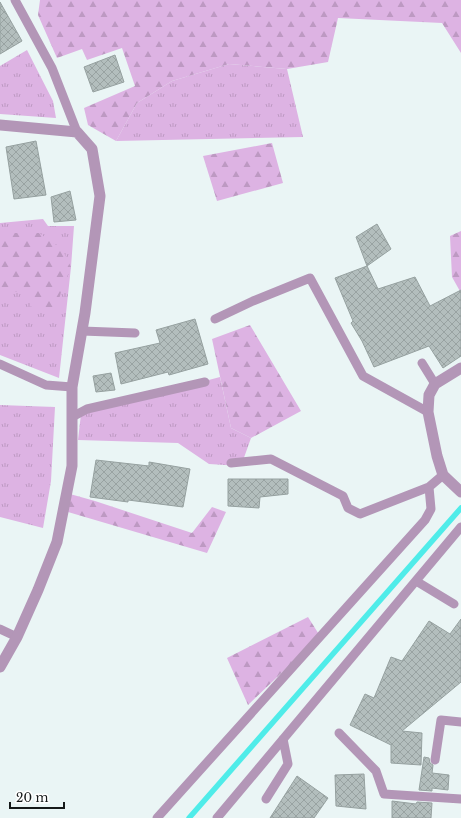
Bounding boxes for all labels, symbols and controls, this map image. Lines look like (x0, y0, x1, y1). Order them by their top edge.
scale bar (10, 784, 64, 810)
text: 20 m (16, 790, 48, 805)

